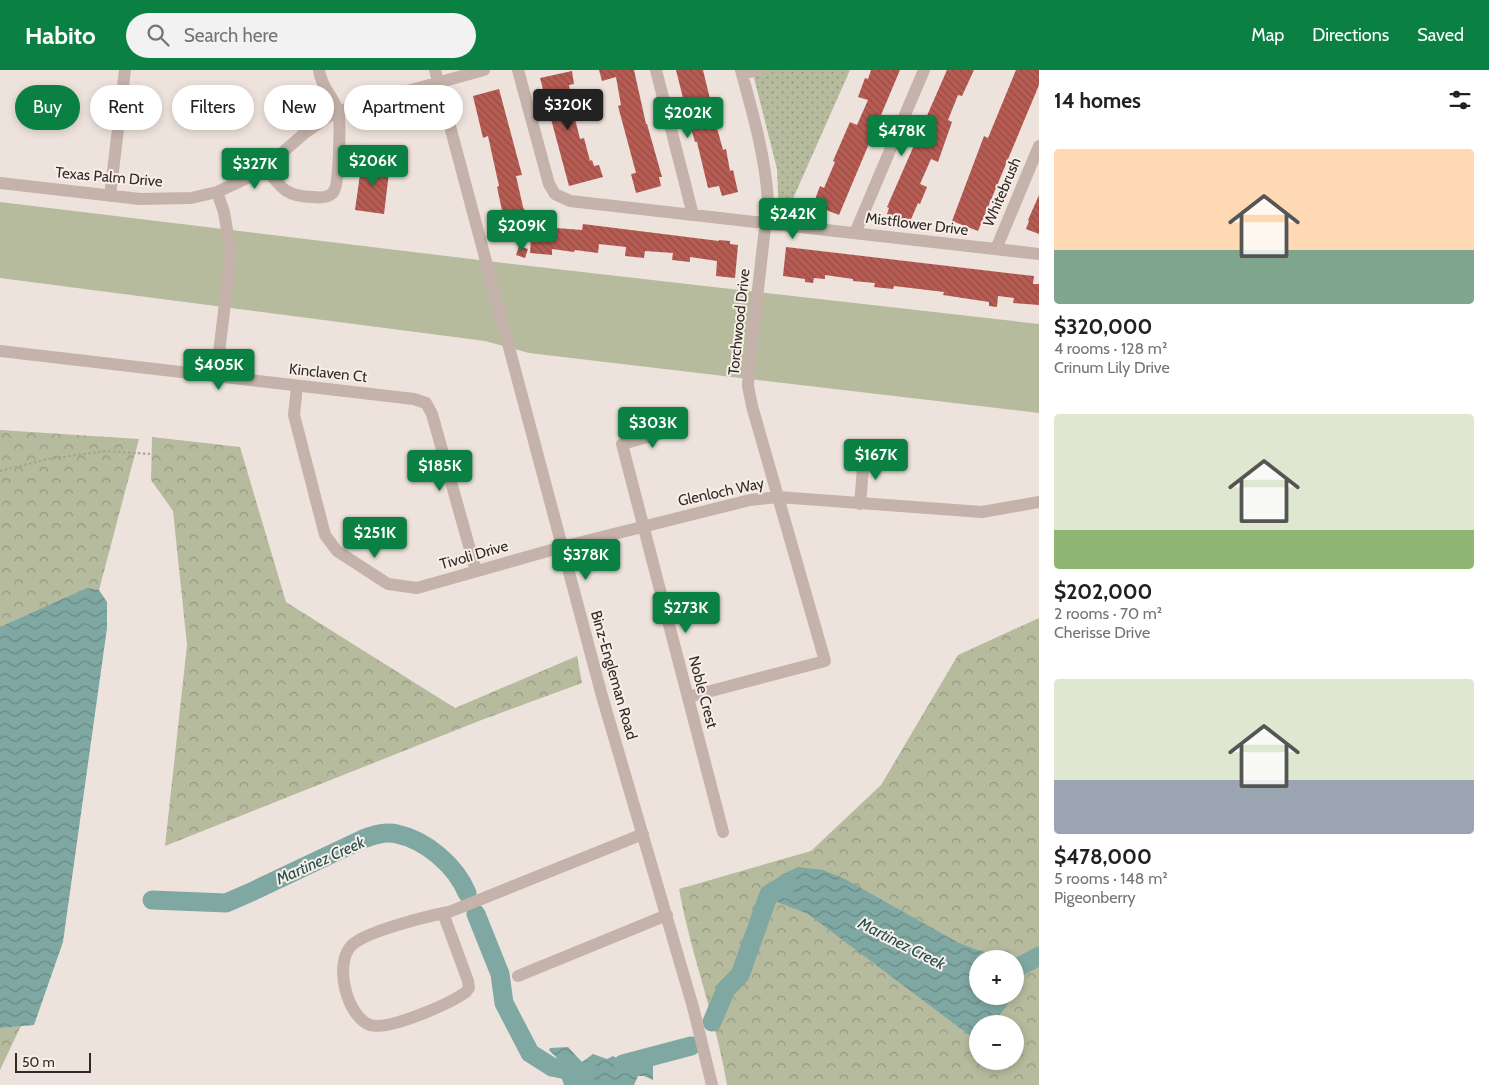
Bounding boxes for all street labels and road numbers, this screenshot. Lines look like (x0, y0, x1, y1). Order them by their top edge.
street label: Whitebrush (979, 155, 1025, 229)
street label: Texas Palm Drive (55, 163, 164, 191)
street label: Mistflower Drive (865, 209, 970, 239)
street label: Torchwood Drive (724, 268, 754, 376)
street label: Kinclaven Ct (288, 360, 368, 386)
street label: Glenloch Way (676, 474, 766, 510)
street label: Tivoli Drive (438, 537, 511, 573)
street label: Binz-Engleman Road (587, 608, 641, 742)
street label: Noble Crest (685, 654, 721, 730)

